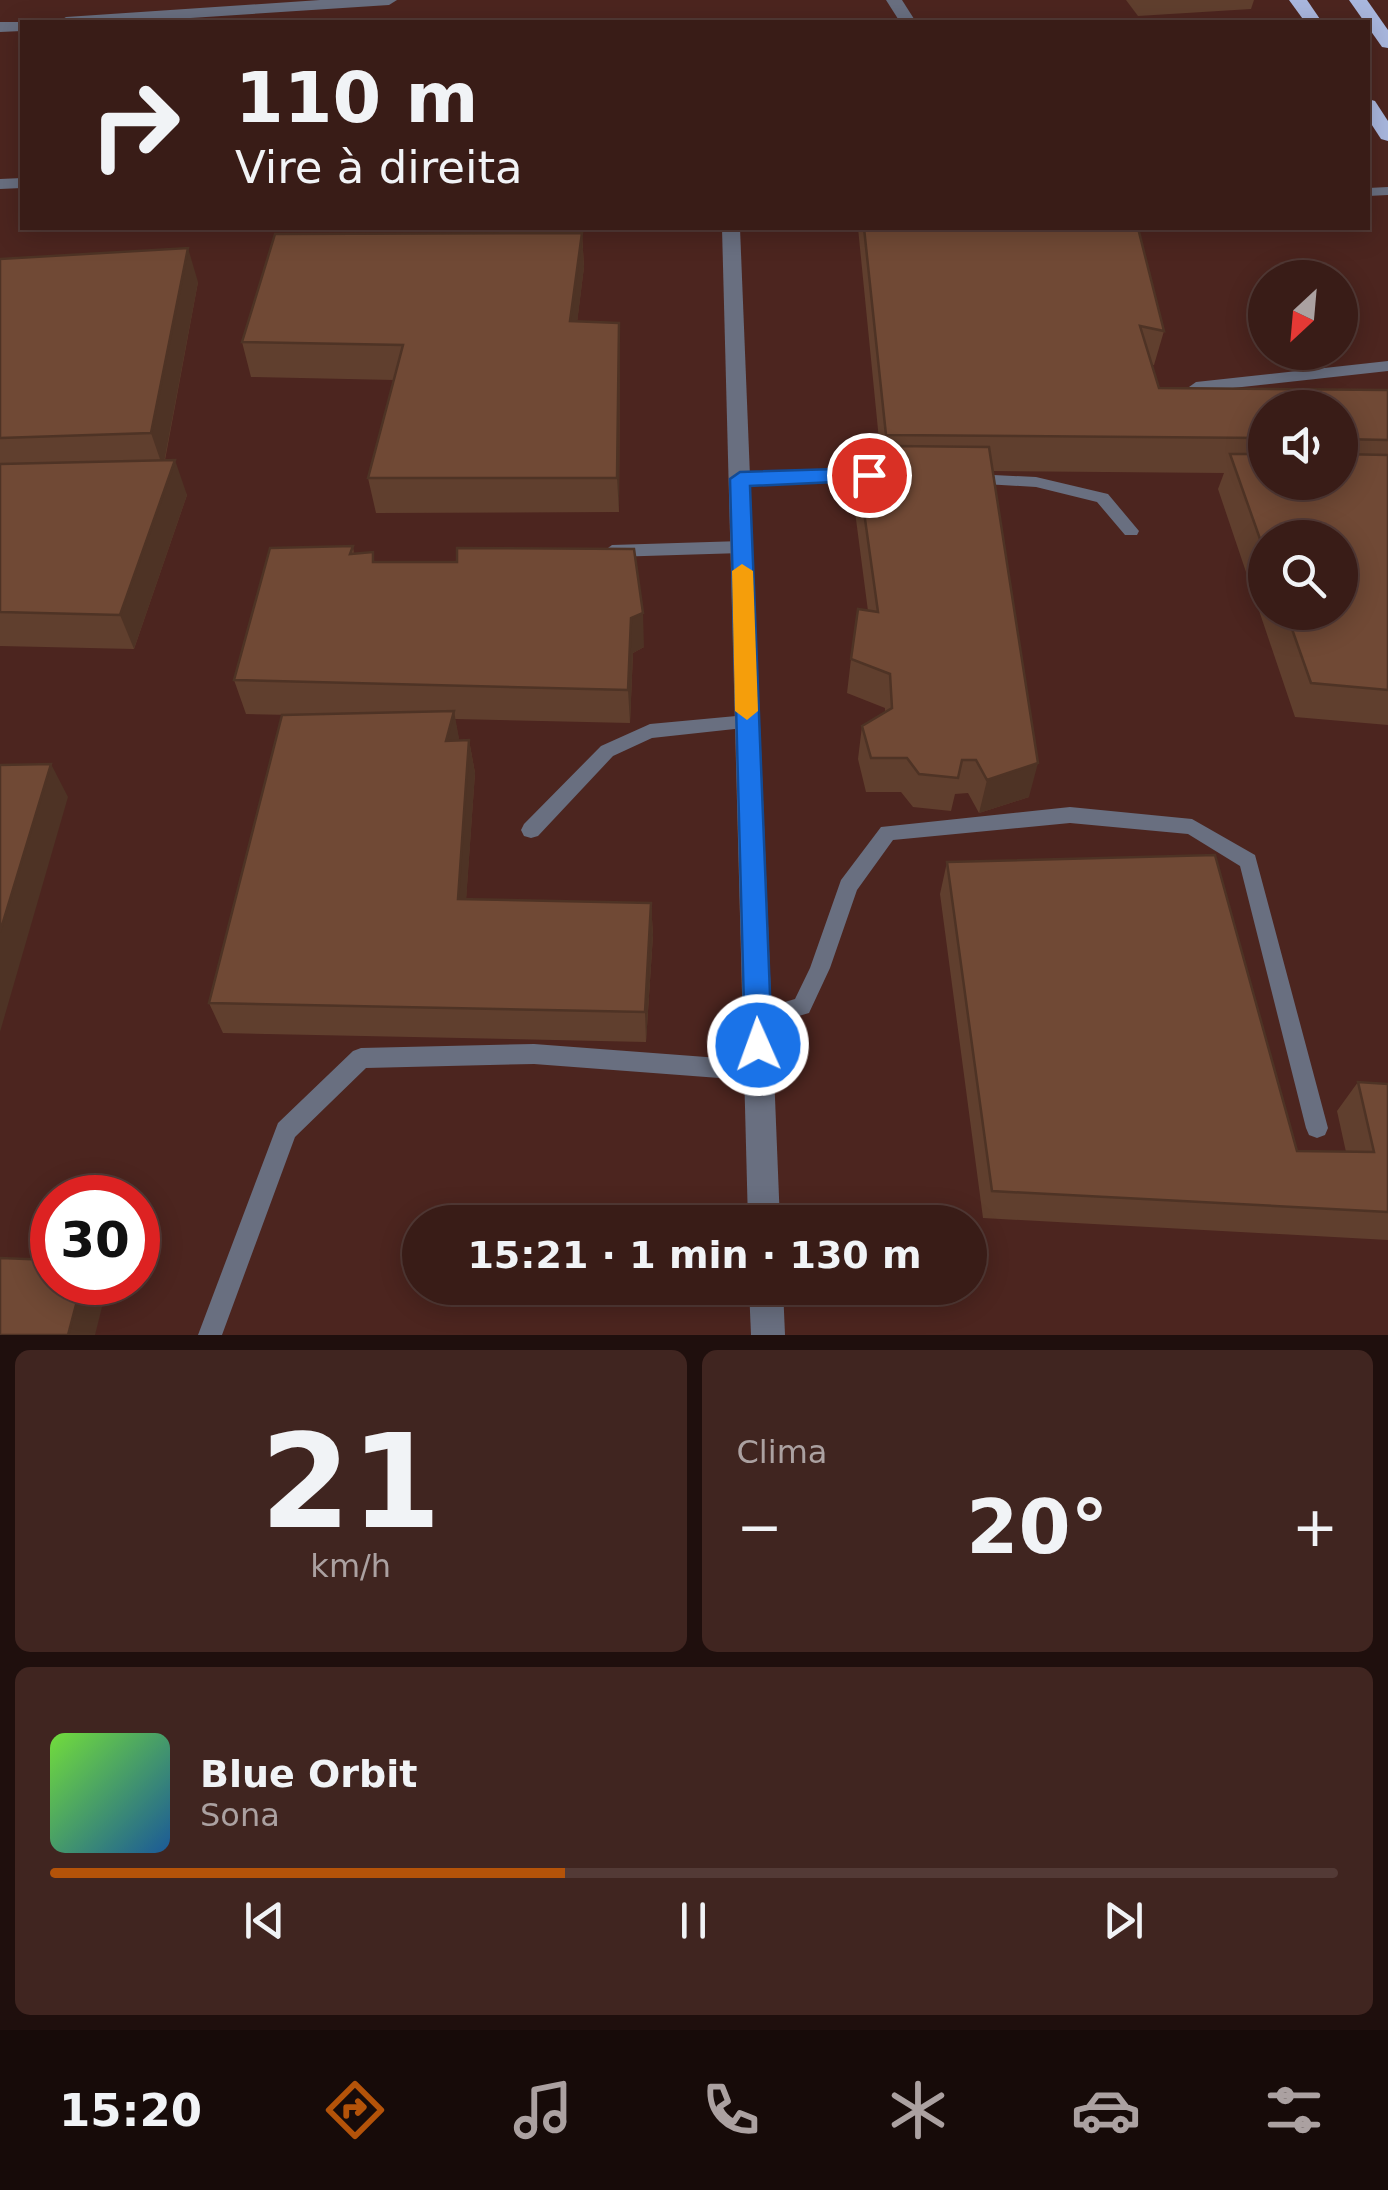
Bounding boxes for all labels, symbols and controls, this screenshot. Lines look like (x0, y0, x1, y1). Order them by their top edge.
text: 110 m (235, 57, 478, 139)
icon: right (70, 60, 200, 190)
text: Vire à direita (235, 141, 523, 194)
north arrow (1248, 260, 1358, 370)
map controls (1248, 260, 1358, 630)
button: sound (1248, 390, 1358, 500)
pin (827, 433, 912, 518)
icon: arrive (842, 448, 897, 503)
button: search (1248, 520, 1358, 630)
position arrow (706, 993, 810, 1097)
speed limit sign: 30 (30, 1175, 160, 1305)
text: 15:21 · 1 min · 130 m (467, 1233, 922, 1277)
text: 21 (260, 1406, 441, 1558)
text: Clima (737, 1433, 827, 1471)
text: 20° (966, 1483, 1108, 1571)
text: − (737, 1495, 783, 1559)
text: + (1292, 1495, 1338, 1559)
text: km/h (310, 1547, 391, 1585)
text: Blue Orbit (200, 1752, 417, 1796)
text: Sona (200, 1796, 280, 1834)
icon: previous (237, 1893, 292, 1948)
icon: pause (666, 1893, 721, 1948)
icon: next (1096, 1893, 1151, 1948)
icon: directions (320, 2075, 390, 2145)
icon: music (508, 2075, 578, 2145)
icon: phone (696, 2075, 766, 2145)
icon: climate (883, 2075, 953, 2145)
icon: car (1071, 2075, 1141, 2145)
icon: filters (1259, 2075, 1329, 2145)
text: 15:20 (59, 2084, 202, 2137)

